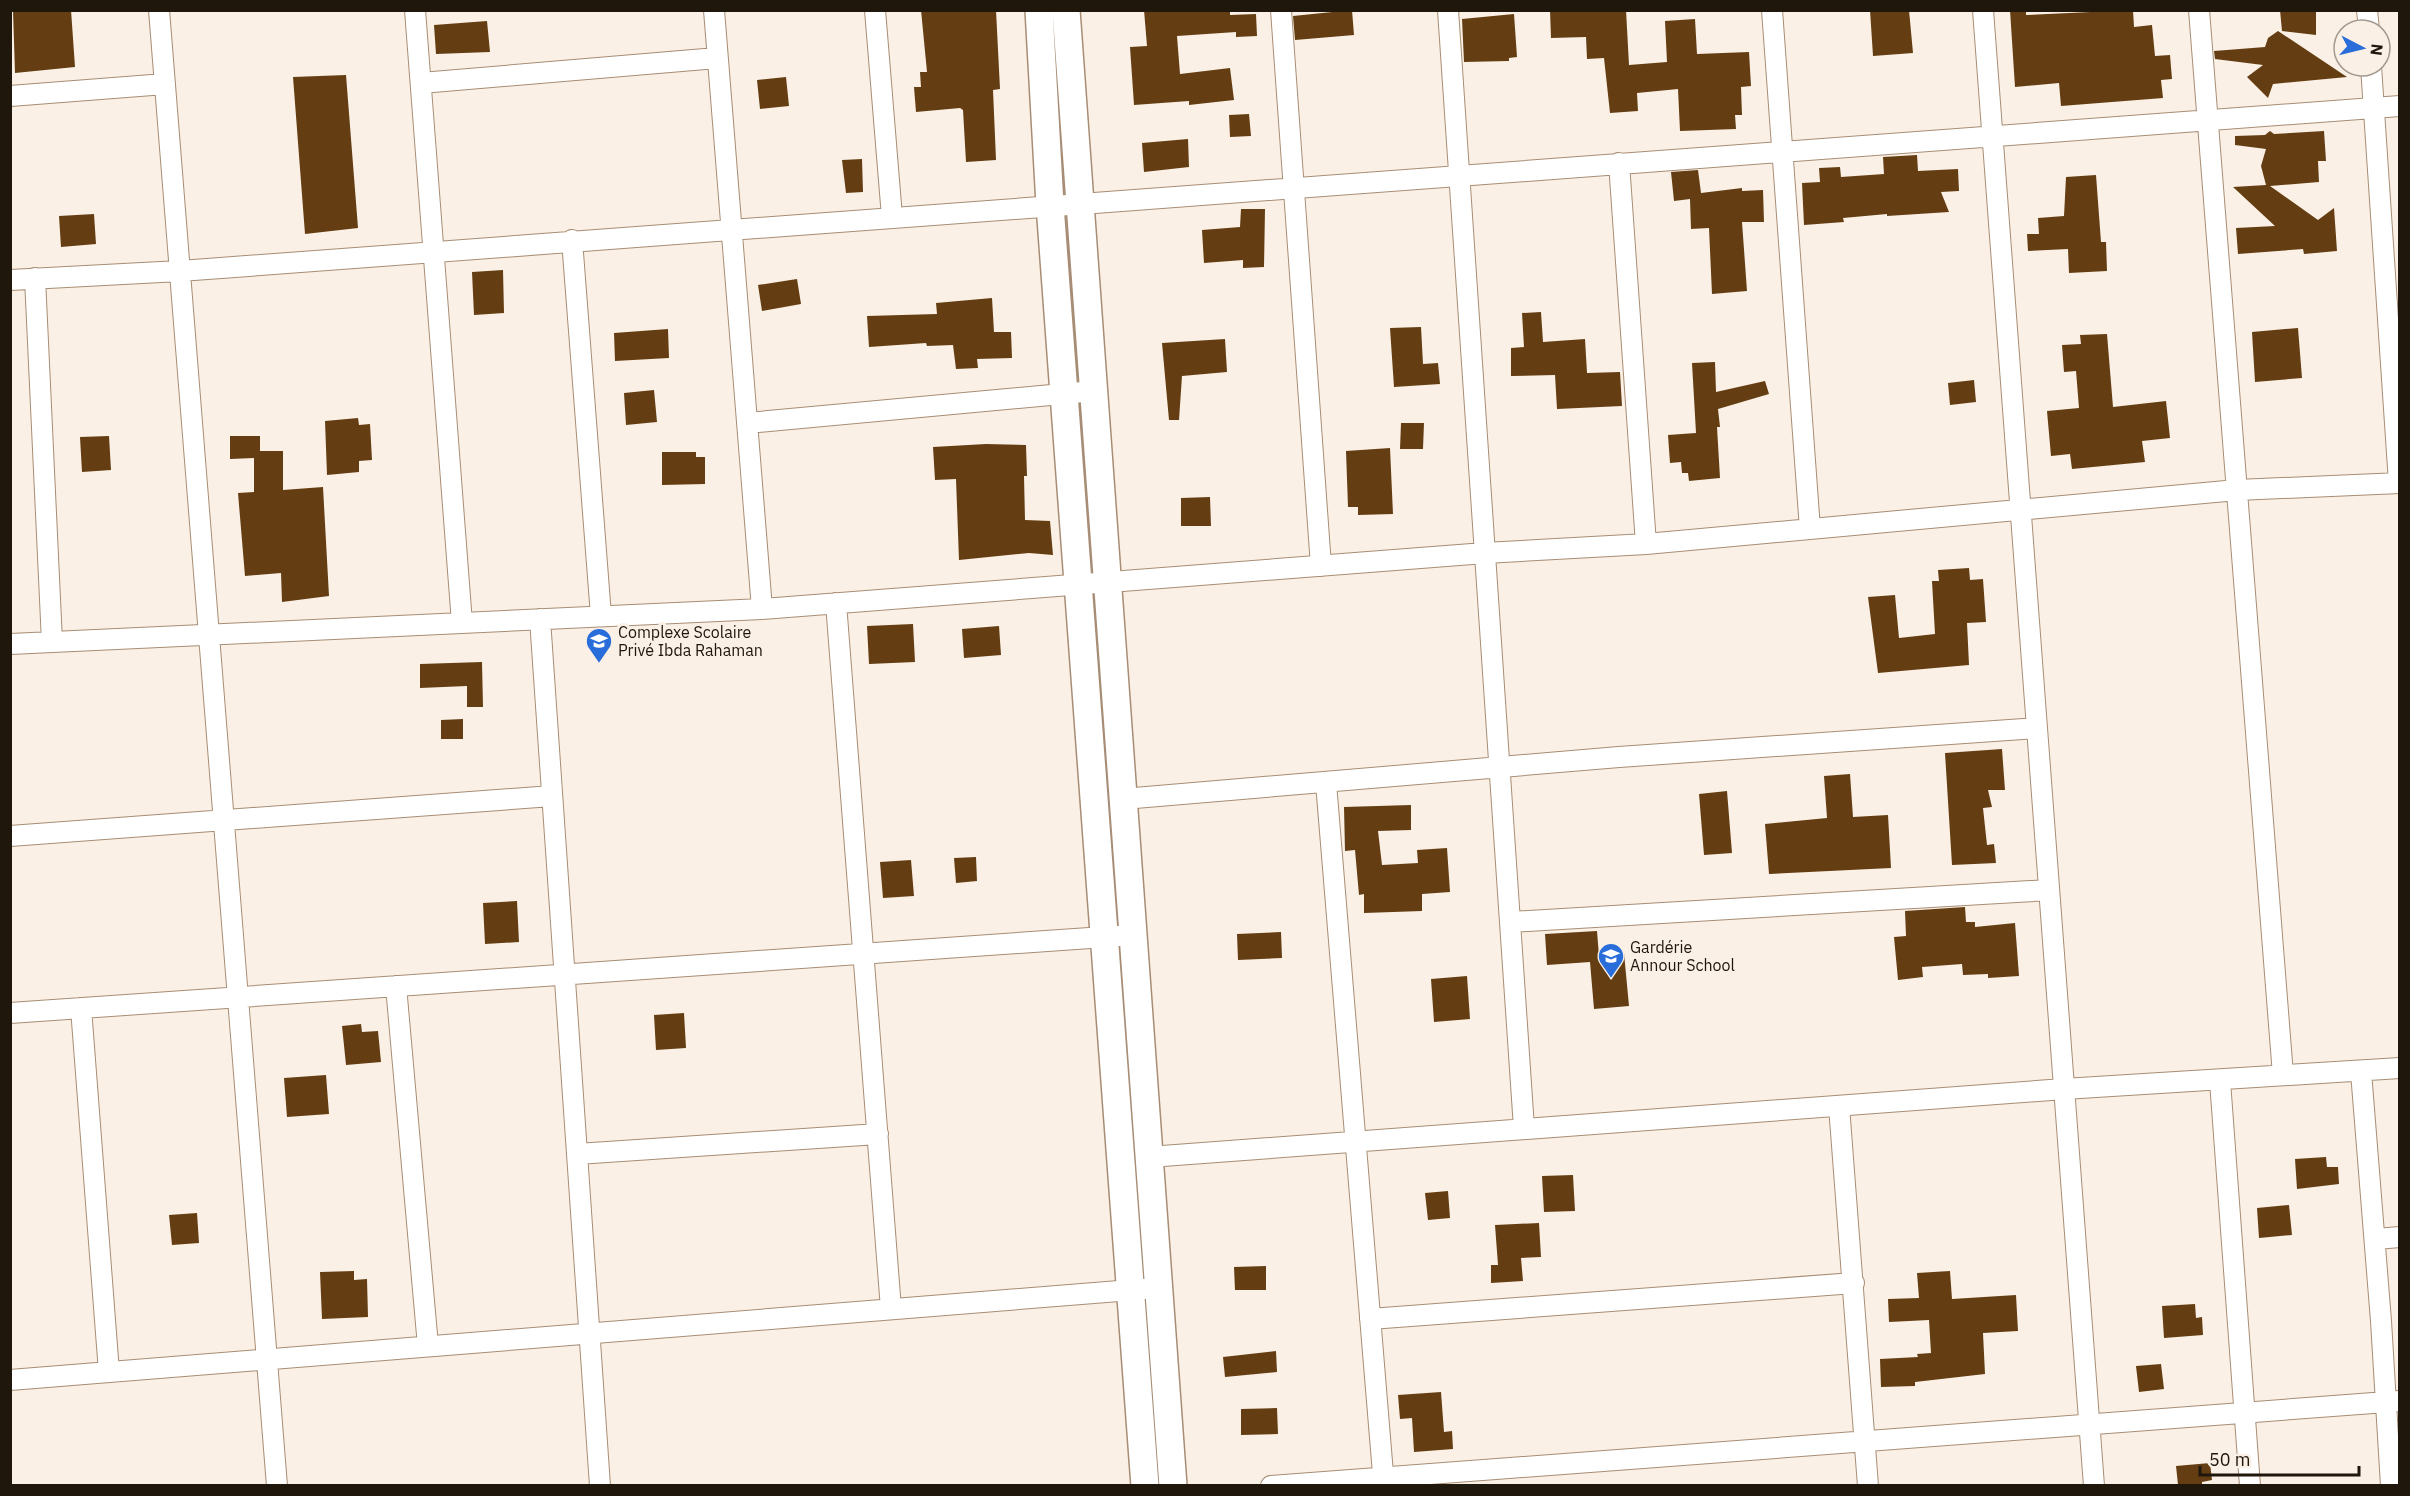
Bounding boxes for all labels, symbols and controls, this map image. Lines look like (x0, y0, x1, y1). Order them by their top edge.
north arrow (2332, 18, 2392, 78)
text: N (2366, 43, 2388, 57)
place label: Complexe Scolaire Privé Ibda Rahaman (618, 622, 763, 660)
school or university icon: Complexe Scolaire Privé Ibda Rahaman (584, 626, 614, 664)
place label: Gardérie Annour School (1630, 937, 1735, 975)
school or university icon: Gardérie Annour School (1596, 941, 1626, 979)
scale bar (2200, 1439, 2359, 1477)
text: 50 m (2209, 1448, 2251, 1471)

